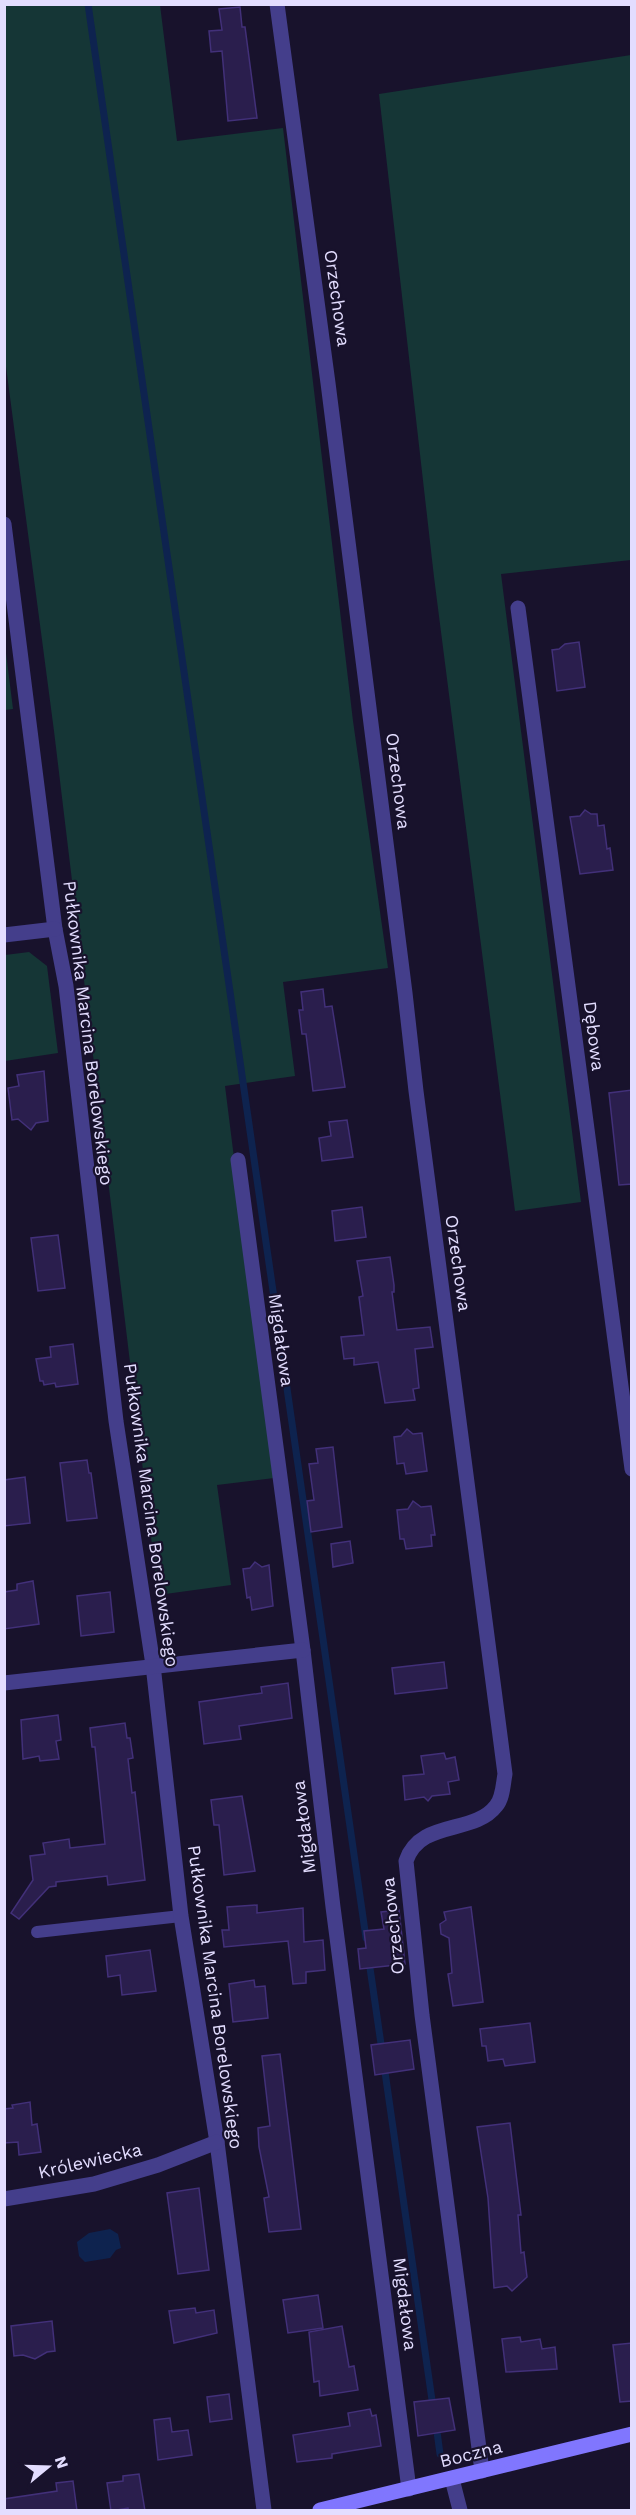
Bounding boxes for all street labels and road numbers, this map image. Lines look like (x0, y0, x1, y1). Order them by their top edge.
street label: Orzechowa (320, 248, 355, 348)
street label: Orzechowa (382, 731, 415, 831)
street label: Pułkownika Marcina Borelowskiego (59, 879, 118, 1186)
street label: Dębowa (580, 1000, 609, 1072)
street label: Orzechowa (441, 1213, 476, 1313)
street label: Migdałowa (265, 1292, 298, 1388)
street label: Pułkownika Marcina Borelowskiego (120, 1362, 183, 1668)
street label: Migdałowa (287, 1779, 320, 1875)
street label: Pułkownika Marcina Borelowskiego (184, 1844, 247, 2150)
street label: Orzechowa (377, 1877, 408, 1976)
street label: Królewiecka (36, 2138, 144, 2183)
street label: Migdałowa (389, 2256, 422, 2352)
street label: Boczna (437, 2436, 504, 2471)

